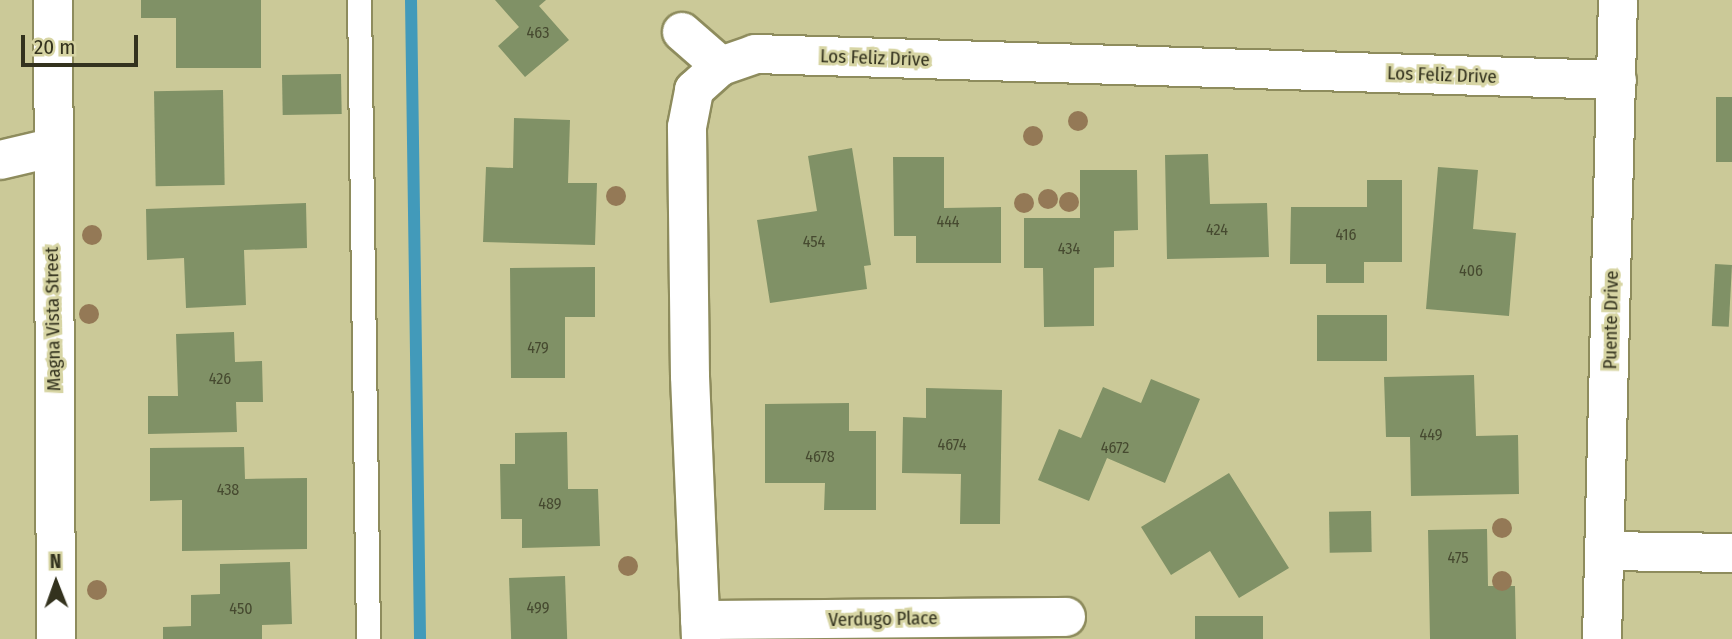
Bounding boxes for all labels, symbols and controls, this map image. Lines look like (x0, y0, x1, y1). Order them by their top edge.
scale bar (24, 21, 142, 65)
house number: 463 (527, 23, 549, 43)
text: 20 m (34, 34, 75, 60)
street label: Los Feliz Drive (820, 45, 930, 71)
street label: Los Feliz Drive (1387, 62, 1497, 88)
house number: 444 (936, 212, 960, 232)
house number: 424 (1206, 220, 1228, 240)
house number: 416 (1335, 225, 1357, 245)
house number: 454 (803, 232, 825, 252)
house number: 434 (1058, 239, 1080, 259)
street label: Magna Vista Street (40, 247, 66, 391)
house number: 406 (1459, 261, 1483, 281)
street label: Puente Drive (1599, 270, 1623, 370)
house number: 479 (527, 338, 549, 358)
house number: 426 (209, 369, 231, 389)
house number: 449 (1420, 425, 1442, 445)
house number: 4674 (937, 435, 967, 455)
house number: 4672 (1101, 438, 1129, 458)
house number: 4678 (805, 447, 835, 467)
house number: 438 (217, 480, 239, 500)
house number: 489 (538, 494, 562, 514)
north arrow (21, 548, 91, 618)
house number: 475 (1447, 548, 1469, 568)
text: N (50, 550, 62, 573)
house number: 499 (526, 598, 550, 618)
house number: 450 (229, 599, 253, 619)
street label: Verdugo Place (828, 607, 938, 631)

